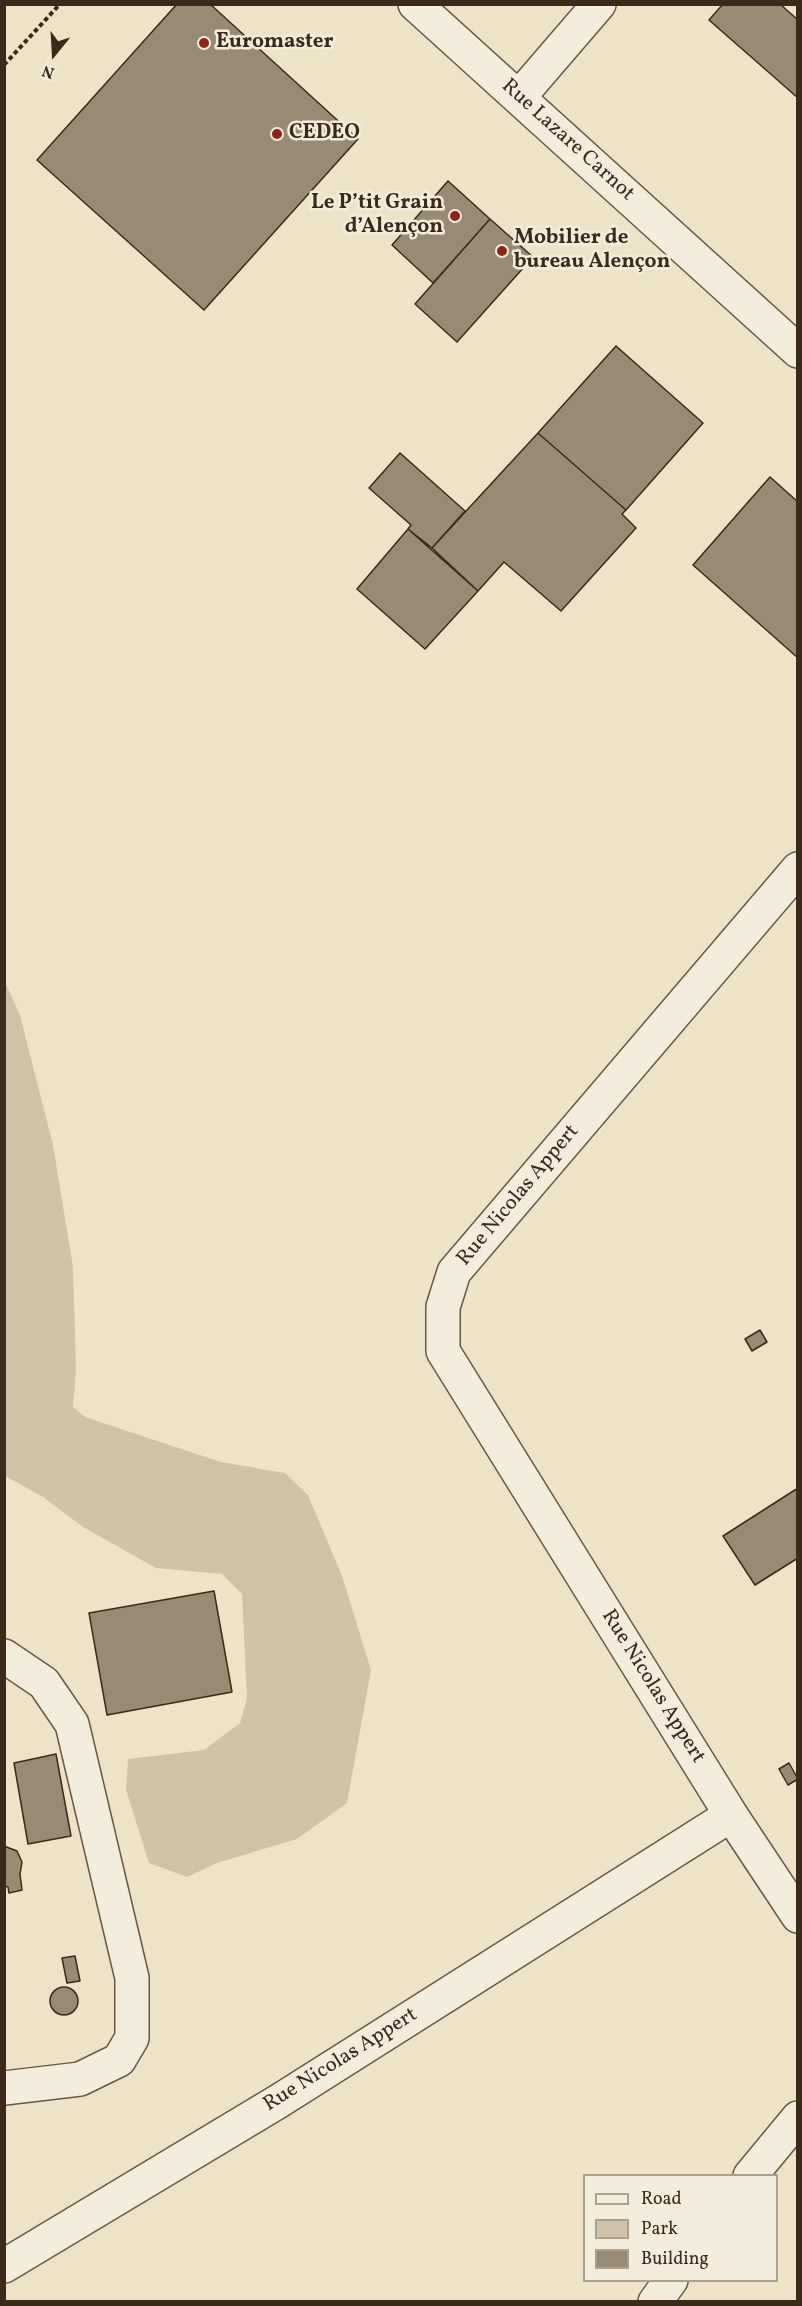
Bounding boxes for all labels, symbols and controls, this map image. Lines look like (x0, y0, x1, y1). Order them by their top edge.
north arrow (24, 24, 84, 84)
place label: Euromaster (216, 30, 334, 56)
marker: Euromaster (197, 36, 211, 50)
text: N (40, 59, 57, 83)
street label: Rue Lazare Carnot (495, 75, 639, 207)
place label: CEDEO (289, 121, 360, 147)
marker: CEDEO (270, 127, 284, 141)
place label: Le P’tit Grain d’Alençon (311, 191, 443, 241)
marker: Le P’tit Grain d’Alençon (448, 209, 462, 223)
place label: Mobilier de bureau Alençon (514, 226, 670, 276)
marker: Mobilier de bureau Alençon (495, 244, 509, 258)
street label: Rue Nicolas Appert (453, 1120, 585, 1272)
street label: Rue Nicolas Appert (595, 1605, 709, 1769)
street label: Rue Nicolas Appert (259, 2004, 423, 2118)
legend (583, 2174, 778, 2282)
text: Road (641, 2187, 682, 2212)
text: Park (641, 2217, 678, 2242)
text: Building (641, 2247, 709, 2272)

